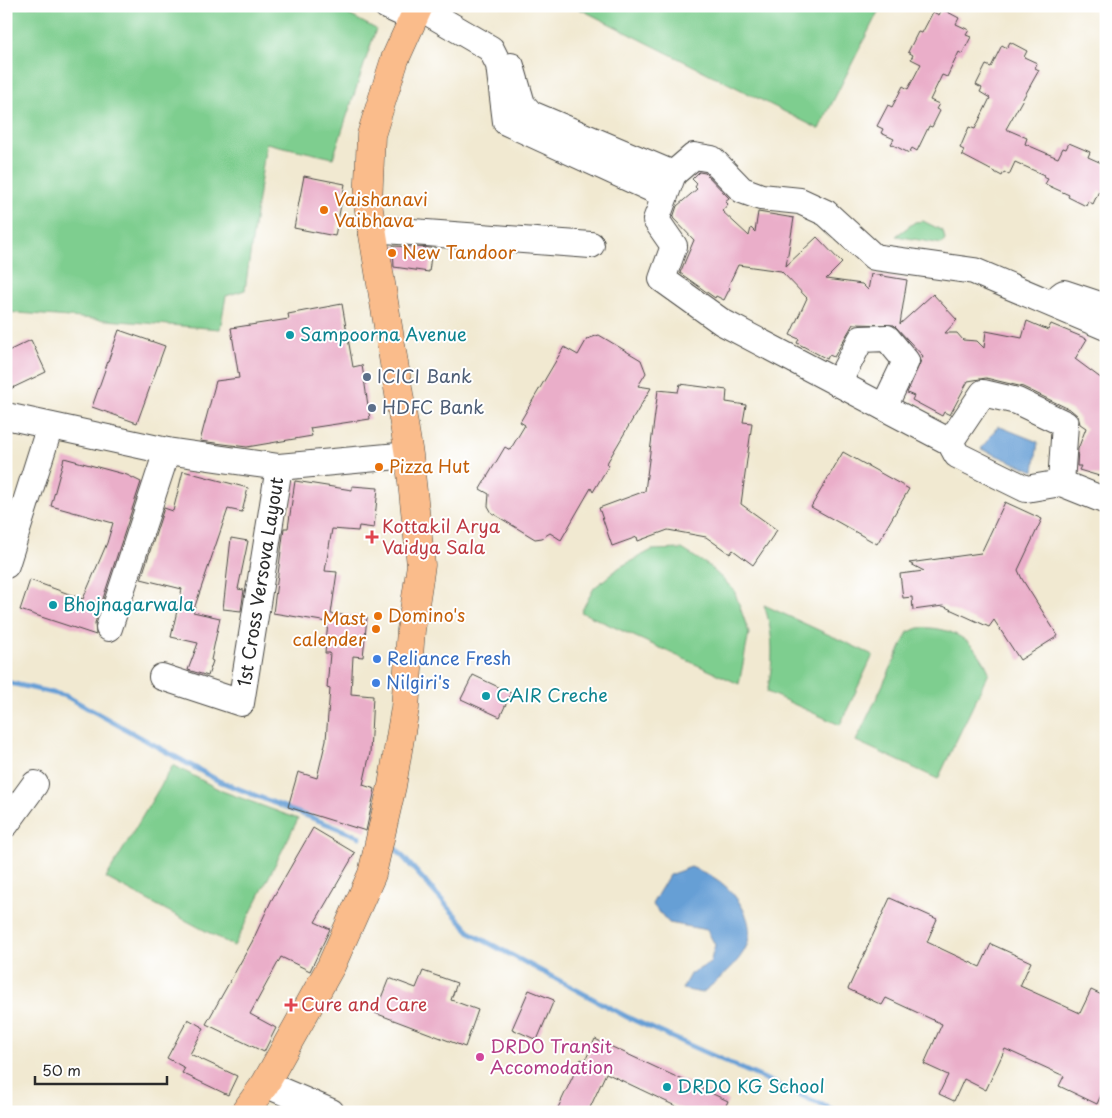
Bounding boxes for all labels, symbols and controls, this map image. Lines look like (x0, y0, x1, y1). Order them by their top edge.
place label: Vaishanavi Vaibhava (334, 185, 428, 233)
marker: Vaishanavi Vaibhava (318, 204, 330, 216)
place label: New Tandoor (402, 238, 517, 265)
marker: New Tandoor (386, 247, 398, 259)
place label: Sampoorna Avenue (300, 320, 467, 347)
marker: Sampoorna Avenue (284, 329, 296, 341)
place label: ICICI Bank (377, 362, 472, 389)
marker: ICICI Bank (361, 371, 373, 383)
place label: HDFC Bank (382, 393, 484, 420)
marker: HDFC Bank (366, 402, 378, 414)
place label: Pizza Hut (389, 452, 470, 479)
marker: Pizza Hut (373, 461, 385, 473)
street label: 1st Cross Versova Layout (230, 475, 289, 688)
place label: Kottakil Arya Vaidya Sala (382, 512, 501, 560)
marker: Kottakil Arya Vaidya Sala (366, 531, 378, 543)
place label: Bhojnagarwala (63, 590, 195, 617)
marker: Bhojnagarwala (47, 599, 59, 611)
place label: Domino's (388, 601, 465, 628)
place label: Mast calender (292, 604, 367, 652)
marker: Domino's (372, 610, 384, 622)
marker: Mast calender (370, 623, 382, 635)
place label: Reliance Fresh (387, 644, 511, 671)
marker: Reliance Fresh (371, 653, 383, 665)
place label: Nilgiri's (386, 668, 450, 695)
marker: Nilgiri's (370, 677, 382, 689)
place label: CAIR Creche (496, 681, 608, 708)
marker: CAIR Creche (480, 690, 492, 702)
place label: Cure and Care (301, 990, 427, 1017)
marker: Cure and Care (285, 999, 297, 1011)
place label: DRDO Transit Accomodation (490, 1032, 613, 1080)
marker: DRDO Transit Accomodation (474, 1051, 486, 1063)
scale bar (35, 1053, 168, 1085)
text: 50 m (42, 1058, 81, 1081)
place label: DRDO KG School (677, 1072, 825, 1099)
marker: DRDO KG School (661, 1081, 673, 1093)

